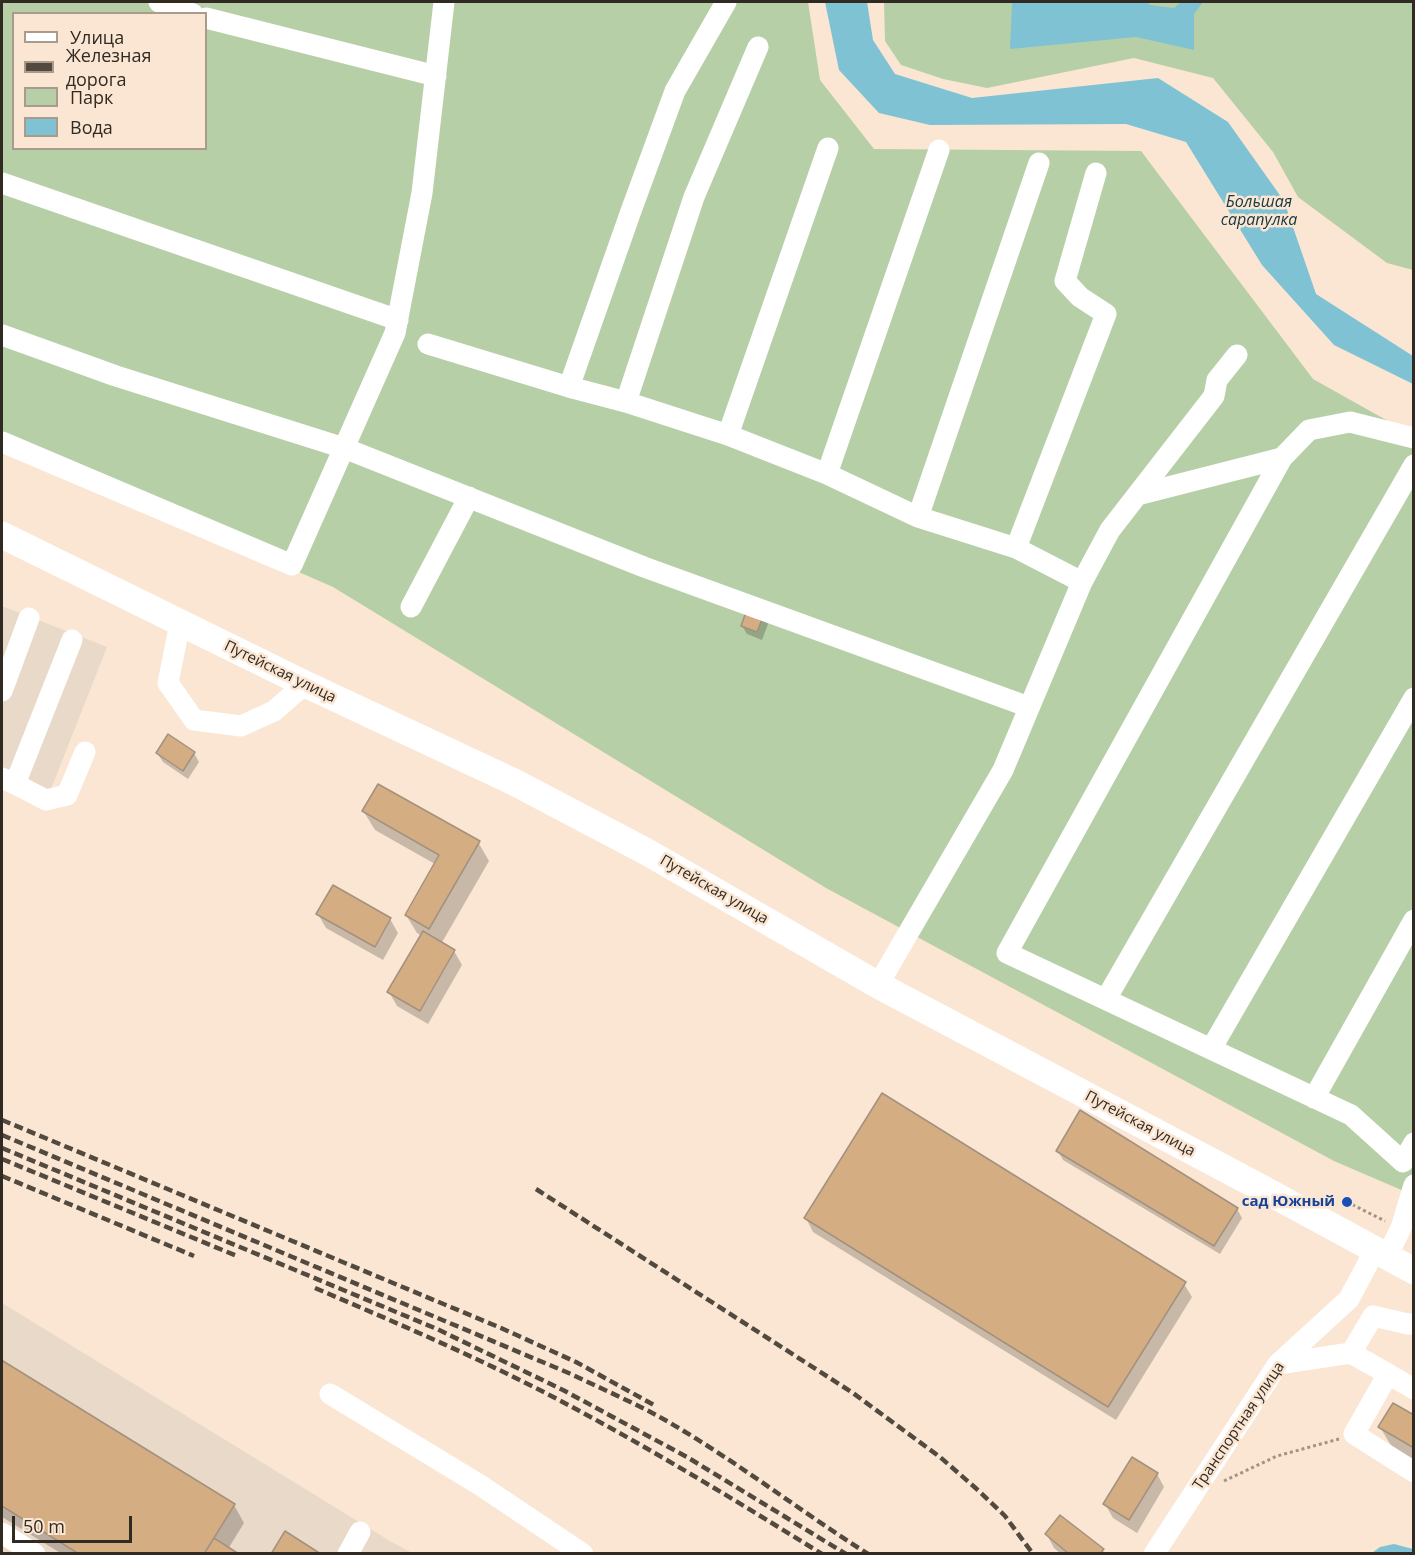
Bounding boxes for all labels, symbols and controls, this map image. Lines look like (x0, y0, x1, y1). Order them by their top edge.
legend (12, 12, 207, 150)
text: Улица (70, 25, 124, 49)
text: Железная дорога (66, 43, 151, 91)
text: Парк (70, 85, 113, 109)
text: Вода (70, 115, 113, 139)
water label: Большая сарапулка (1221, 192, 1297, 230)
street label: Путейская улица (221, 637, 339, 707)
street label: Путейская улица (657, 852, 771, 928)
street label: Путейская улица (1082, 1087, 1198, 1161)
place label: сад Южный (1242, 1193, 1335, 1211)
marker: сад Южный (1340, 1195, 1354, 1209)
street label: Транспортная улица (1189, 1359, 1289, 1493)
scale bar (15, 1504, 135, 1542)
text: 50 m (23, 1514, 65, 1538)

